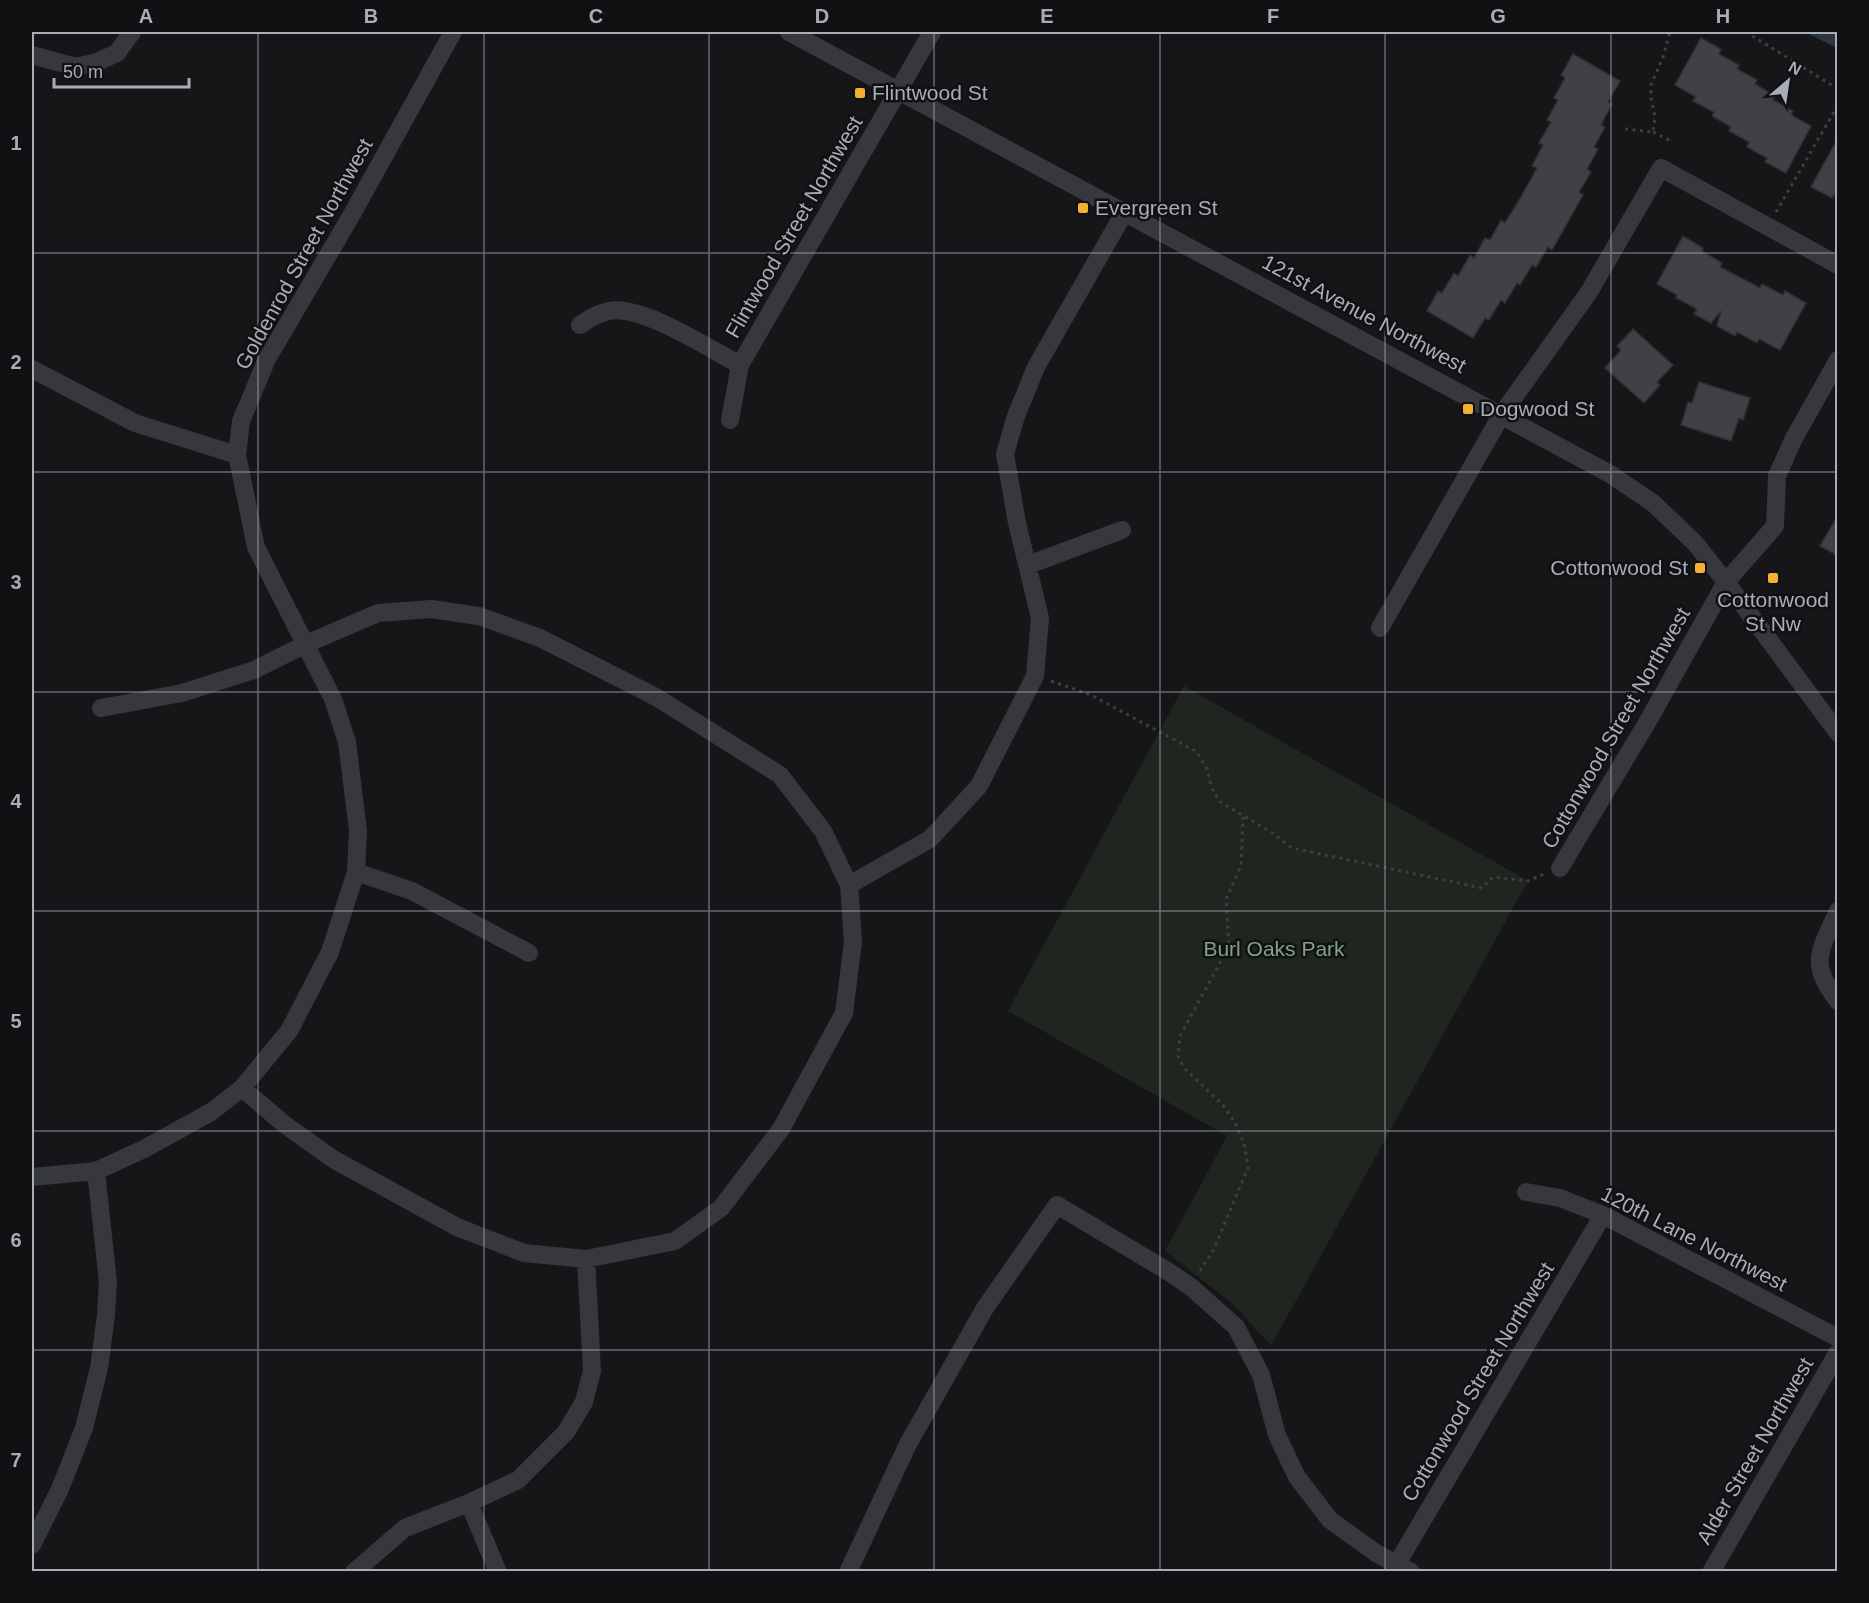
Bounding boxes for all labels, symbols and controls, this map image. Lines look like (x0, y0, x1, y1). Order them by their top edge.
text: A (139, 5, 153, 27)
text: B (364, 5, 378, 27)
text: C (589, 5, 603, 27)
text: D (815, 5, 829, 27)
text: E (1040, 5, 1054, 27)
text: F (1267, 5, 1279, 27)
text: G (1490, 5, 1506, 27)
text: H (1716, 5, 1730, 27)
scale bar (54, 51, 189, 89)
north arrow (1758, 51, 1818, 111)
text: N (1786, 58, 1804, 79)
text: 50 m (63, 62, 103, 82)
place label: Flintwood St (872, 81, 988, 104)
marker: Flintwood St (853, 86, 867, 100)
street label: Flintwood Street Northwest (721, 112, 867, 342)
text: 1 (10, 132, 22, 154)
street label: Goldenrod Street Northwest (230, 134, 377, 373)
place label: Evergreen St (1095, 196, 1218, 219)
marker: Evergreen St (1076, 201, 1090, 215)
street label: 121st Avenue Northwest (1259, 250, 1470, 377)
text: 2 (10, 351, 22, 373)
place label: Dogwood St (1480, 397, 1595, 420)
marker: Dogwood St (1461, 402, 1475, 416)
place label: Cottonwood St (1550, 556, 1688, 579)
marker: Cottonwood St (1693, 561, 1707, 575)
text: 3 (10, 571, 22, 593)
marker: Cottonwood St Nw (1766, 571, 1780, 585)
place label: Cottonwood St Nw (1717, 588, 1829, 635)
street label: Cottonwood Street Northwest (1537, 603, 1694, 852)
text: 4 (10, 790, 22, 812)
park label: Burl Oaks Park (1203, 937, 1345, 960)
text: 5 (10, 1010, 22, 1032)
street label: 120th Lane Northwest (1597, 1182, 1791, 1296)
text: 6 (10, 1229, 22, 1251)
street label: Cottonwood Street Northwest (1397, 1258, 1558, 1505)
street label: Alder Street Northwest (1692, 1353, 1817, 1548)
text: 7 (10, 1449, 22, 1471)

